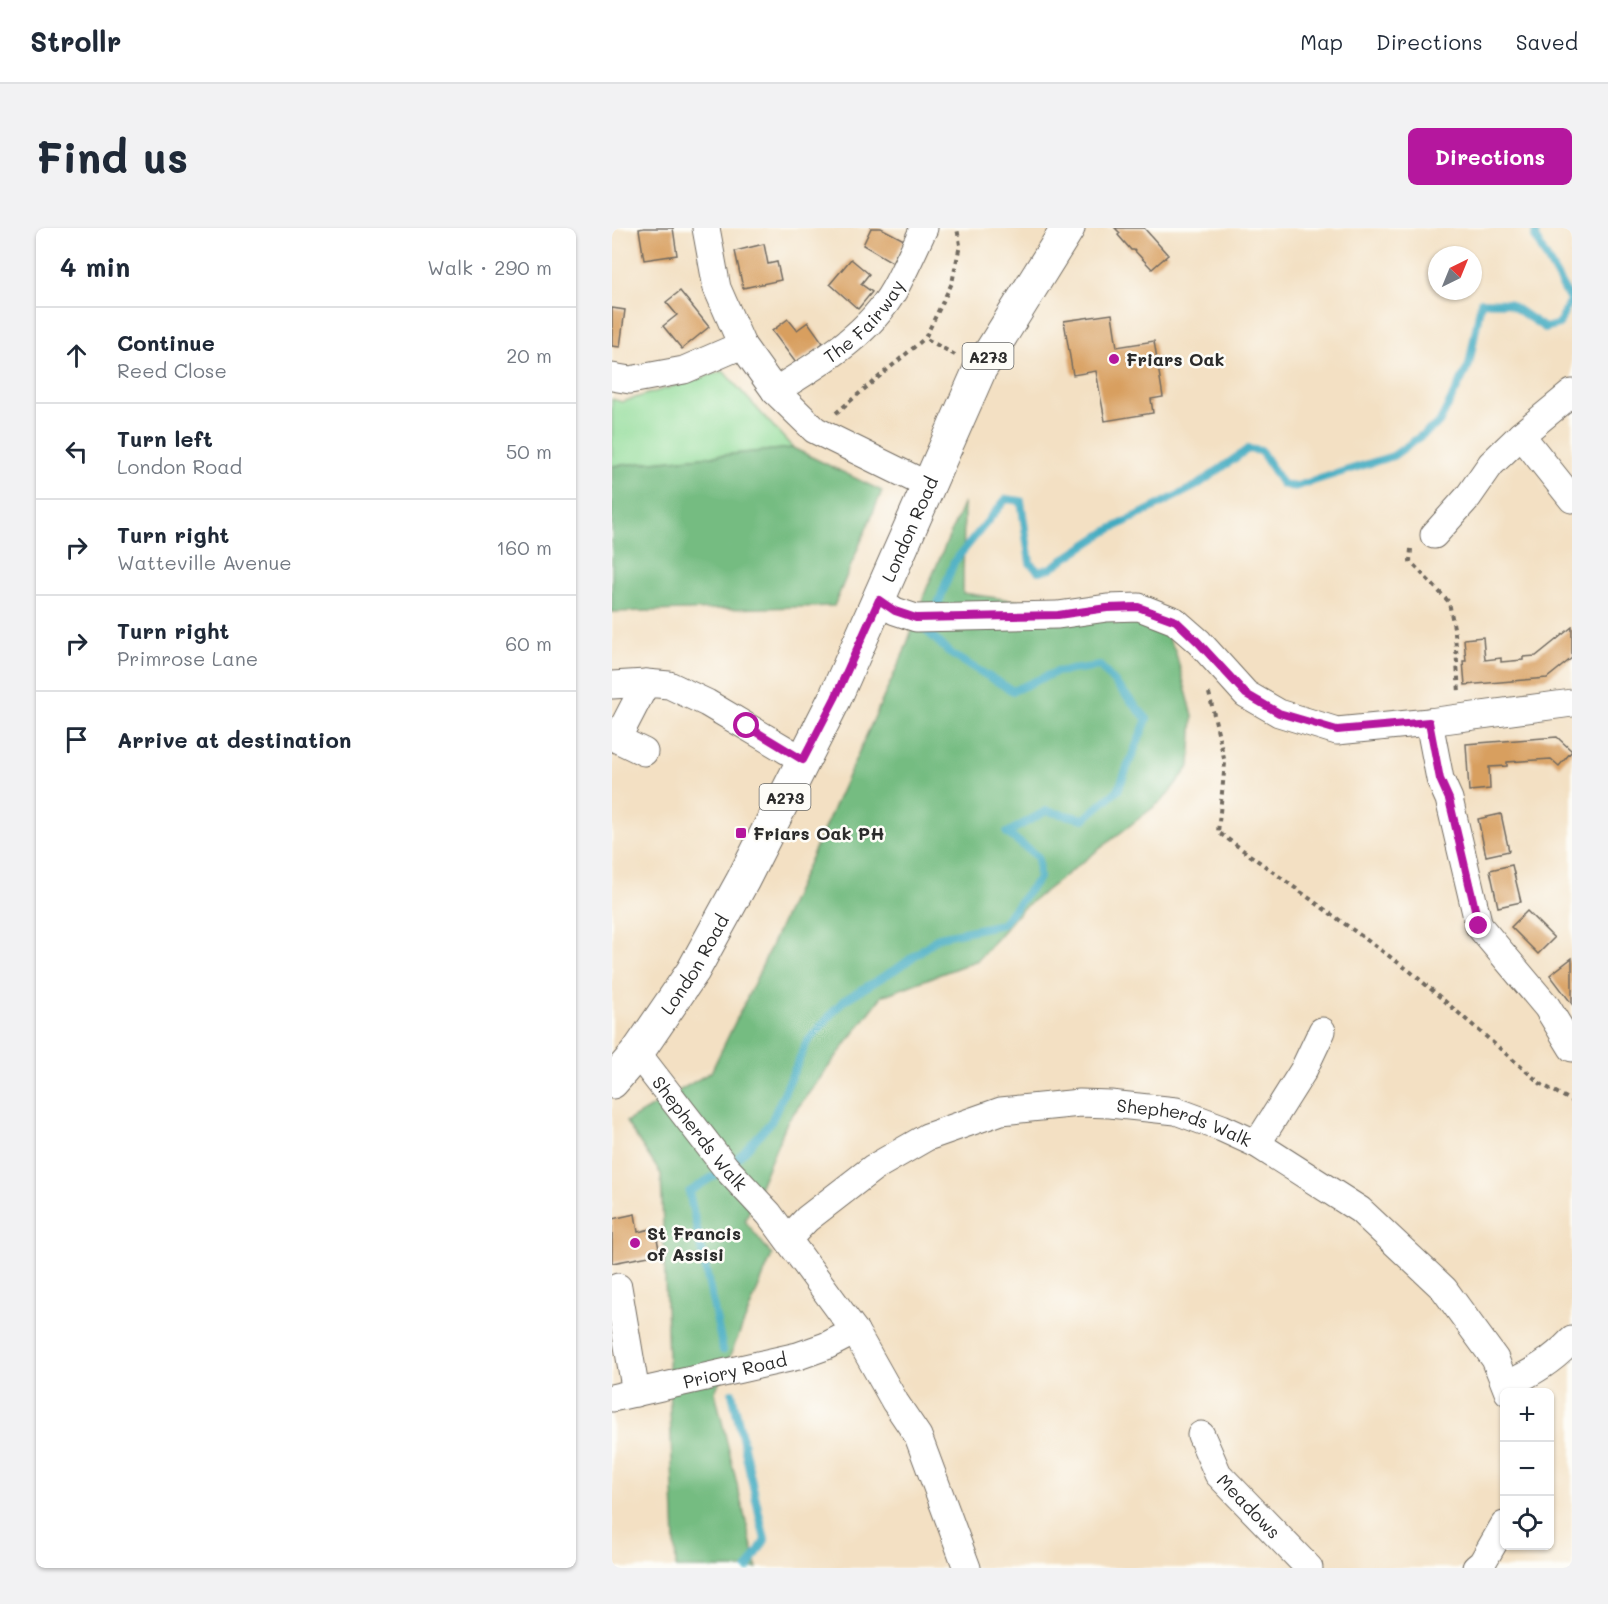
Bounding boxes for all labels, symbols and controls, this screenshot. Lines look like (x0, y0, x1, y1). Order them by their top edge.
text: Strollr (30, 23, 121, 59)
text: Map (1300, 28, 1343, 55)
text: Directions (1376, 28, 1483, 55)
text: Saved (1516, 28, 1578, 55)
button: Directions (1408, 128, 1572, 185)
text: Find us (36, 129, 188, 184)
north arrow (1428, 246, 1482, 300)
text: 4 min (60, 250, 130, 284)
text: Walk · 290 m (427, 254, 552, 280)
street label: The Fairway (819, 276, 909, 368)
text: Continue (117, 328, 215, 357)
icon: ahead (60, 339, 93, 372)
text: 20 m (506, 342, 552, 368)
road number: A273 (962, 343, 1013, 369)
place label: Friars Oak (1126, 347, 1224, 371)
marker: Friars Oak (1107, 352, 1121, 366)
text: Reed Close (117, 357, 227, 383)
text: Turn left (117, 424, 213, 453)
icon: left (60, 435, 93, 468)
text: 50 m (506, 438, 552, 464)
text: London Road (117, 453, 242, 479)
street label: London Road (876, 473, 943, 586)
text: Turn right (117, 520, 229, 549)
icon: right (60, 531, 93, 564)
text: 160 m (496, 534, 552, 560)
text: Watteville Avenue (117, 549, 292, 575)
text: Turn right (117, 616, 229, 645)
icon: right (60, 627, 93, 660)
text: 60 m (505, 630, 552, 656)
text: Primrose Lane (117, 645, 258, 671)
route start (733, 712, 759, 738)
icon: arrive (60, 723, 93, 756)
text: Arrive at destination (117, 725, 352, 754)
road number: A273 (760, 784, 810, 810)
place label: Friars Oak PH (753, 821, 885, 845)
marker: Friars Oak PH (734, 826, 748, 840)
street label: London Road (655, 910, 734, 1019)
route end (1465, 912, 1491, 938)
street label: Shepherds Walk (647, 1071, 753, 1196)
street label: Shepherds Walk (1116, 1093, 1256, 1152)
place label: St Francis of Assisi (647, 1221, 741, 1266)
marker: St Francis of Assisi (628, 1236, 642, 1250)
street label: Priory Road (681, 1347, 789, 1394)
map controls (1500, 1388, 1554, 1550)
button: + (1500, 1388, 1554, 1442)
button: − (1500, 1442, 1554, 1496)
street label: Meadows (1212, 1468, 1286, 1544)
button: locate (1500, 1496, 1554, 1550)

